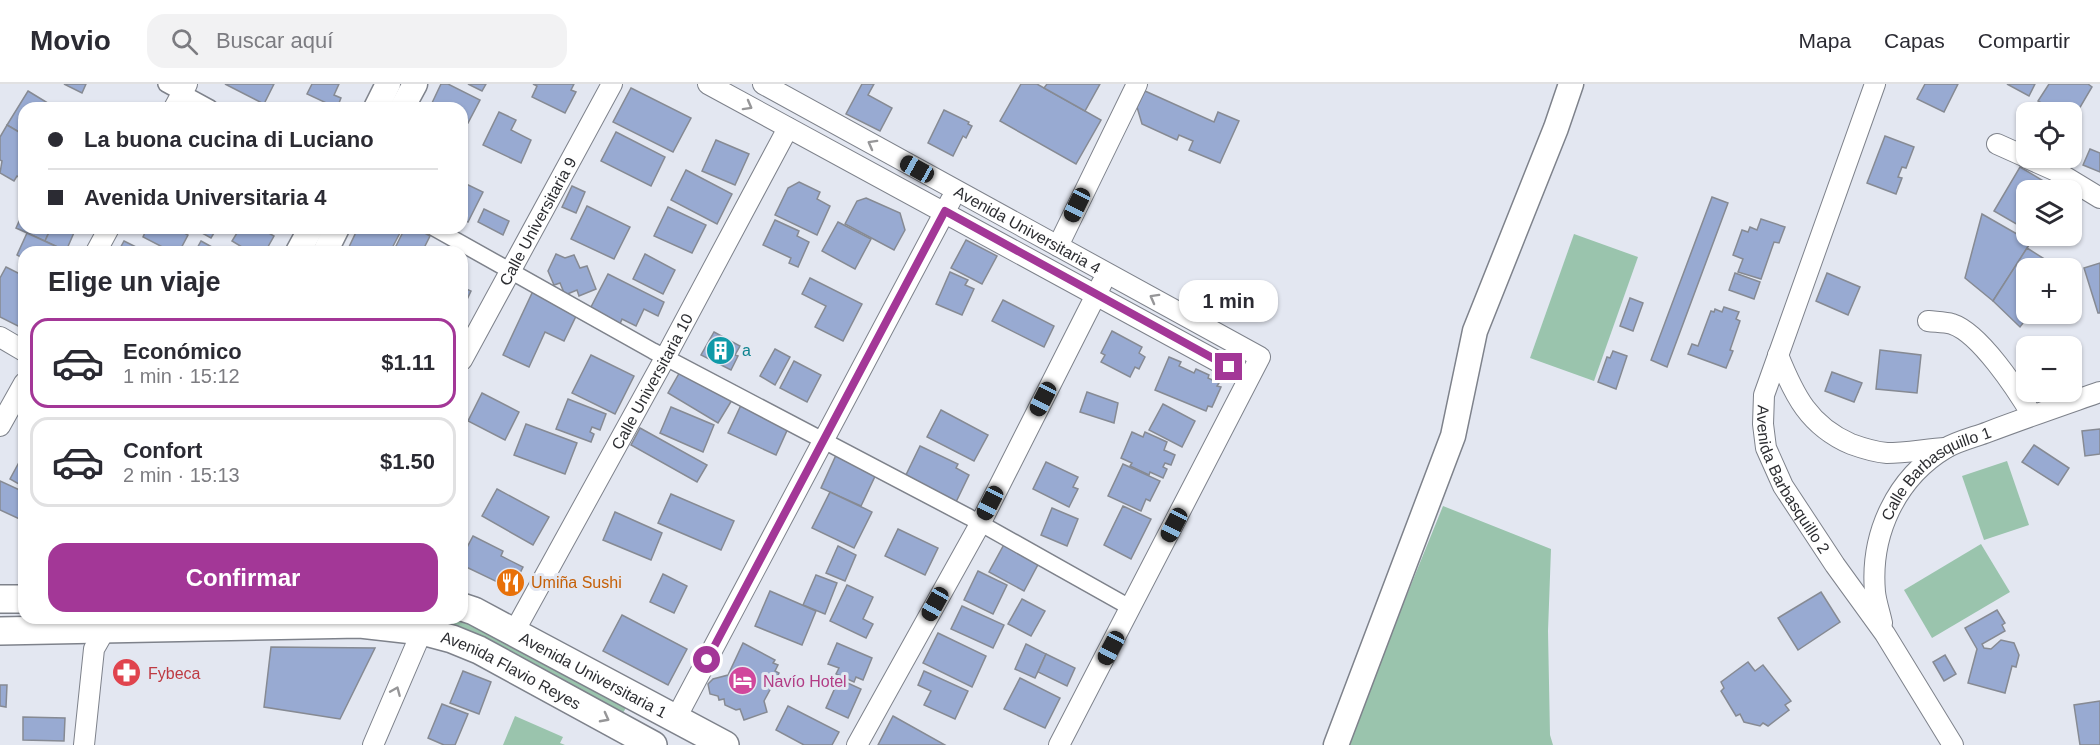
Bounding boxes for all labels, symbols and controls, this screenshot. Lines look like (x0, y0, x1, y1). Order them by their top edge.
search box (147, 14, 567, 68)
text: Movio (30, 25, 111, 56)
icon: search (168, 25, 201, 58)
text: Buscar aquí (216, 28, 333, 53)
text: Mapa (1799, 29, 1851, 52)
text: Capas (1884, 29, 1945, 52)
text: Compartir (1978, 29, 2070, 52)
one-way arrow (742, 99, 752, 110)
map controls (2016, 102, 2082, 402)
button: locate (2016, 102, 2082, 168)
text: La buona cucina di Luciano (84, 127, 374, 152)
one-way arrow (868, 140, 878, 151)
car (897, 152, 937, 186)
street label: Calle Universitaria 9 (496, 154, 579, 288)
button: layers (2016, 180, 2082, 246)
street label: Avenida Universitaria 4 (952, 182, 1104, 276)
text: Avenida Universitaria 4 (84, 185, 327, 210)
car (1061, 185, 1093, 225)
button: + (2016, 258, 2082, 324)
text: Elige un viaje (48, 267, 221, 297)
callout: 1 min (1180, 280, 1278, 322)
text: 1 min (1202, 290, 1255, 312)
one-way arrow (1150, 294, 1160, 306)
street label: Calle Universitaria 10 (608, 310, 696, 452)
building icon: a (705, 334, 737, 366)
icon: car (51, 336, 105, 390)
button: − (2016, 336, 2082, 402)
text: Económico (123, 339, 242, 364)
place label: a (742, 342, 751, 359)
text: $1.11 (381, 350, 435, 375)
route end (1215, 353, 1242, 380)
text: 1 min · 15:12 (123, 365, 240, 387)
car (1027, 379, 1059, 419)
street label: Avenida Barbasquillo 2 (1754, 405, 1833, 556)
street label: Calle Barbasquillo 1 (1878, 423, 1993, 523)
icon: car (51, 435, 105, 489)
text: Confort (123, 438, 202, 463)
text: $1.50 (380, 449, 435, 474)
text: 2 min · 15:13 (123, 464, 240, 486)
car (974, 483, 1006, 523)
car (1158, 505, 1190, 545)
button: Confirmar (48, 543, 438, 612)
restaurant icon: Umiña Sushi (494, 566, 526, 598)
place label: Umiña Sushi (531, 574, 622, 591)
car (918, 584, 952, 624)
street label: Avenida Flavio Reyes (439, 628, 584, 712)
car (1095, 628, 1127, 668)
street label: Avenida Universitaria 1 (517, 629, 670, 721)
route start (693, 646, 720, 673)
pharmacy icon: Fybeca (111, 657, 143, 689)
place label: Fybeca (148, 665, 201, 682)
hotel icon: Navío Hotel (726, 665, 758, 697)
place label: Navío Hotel (763, 673, 847, 690)
one-way arrow (389, 687, 401, 698)
one-way arrow (599, 711, 609, 722)

